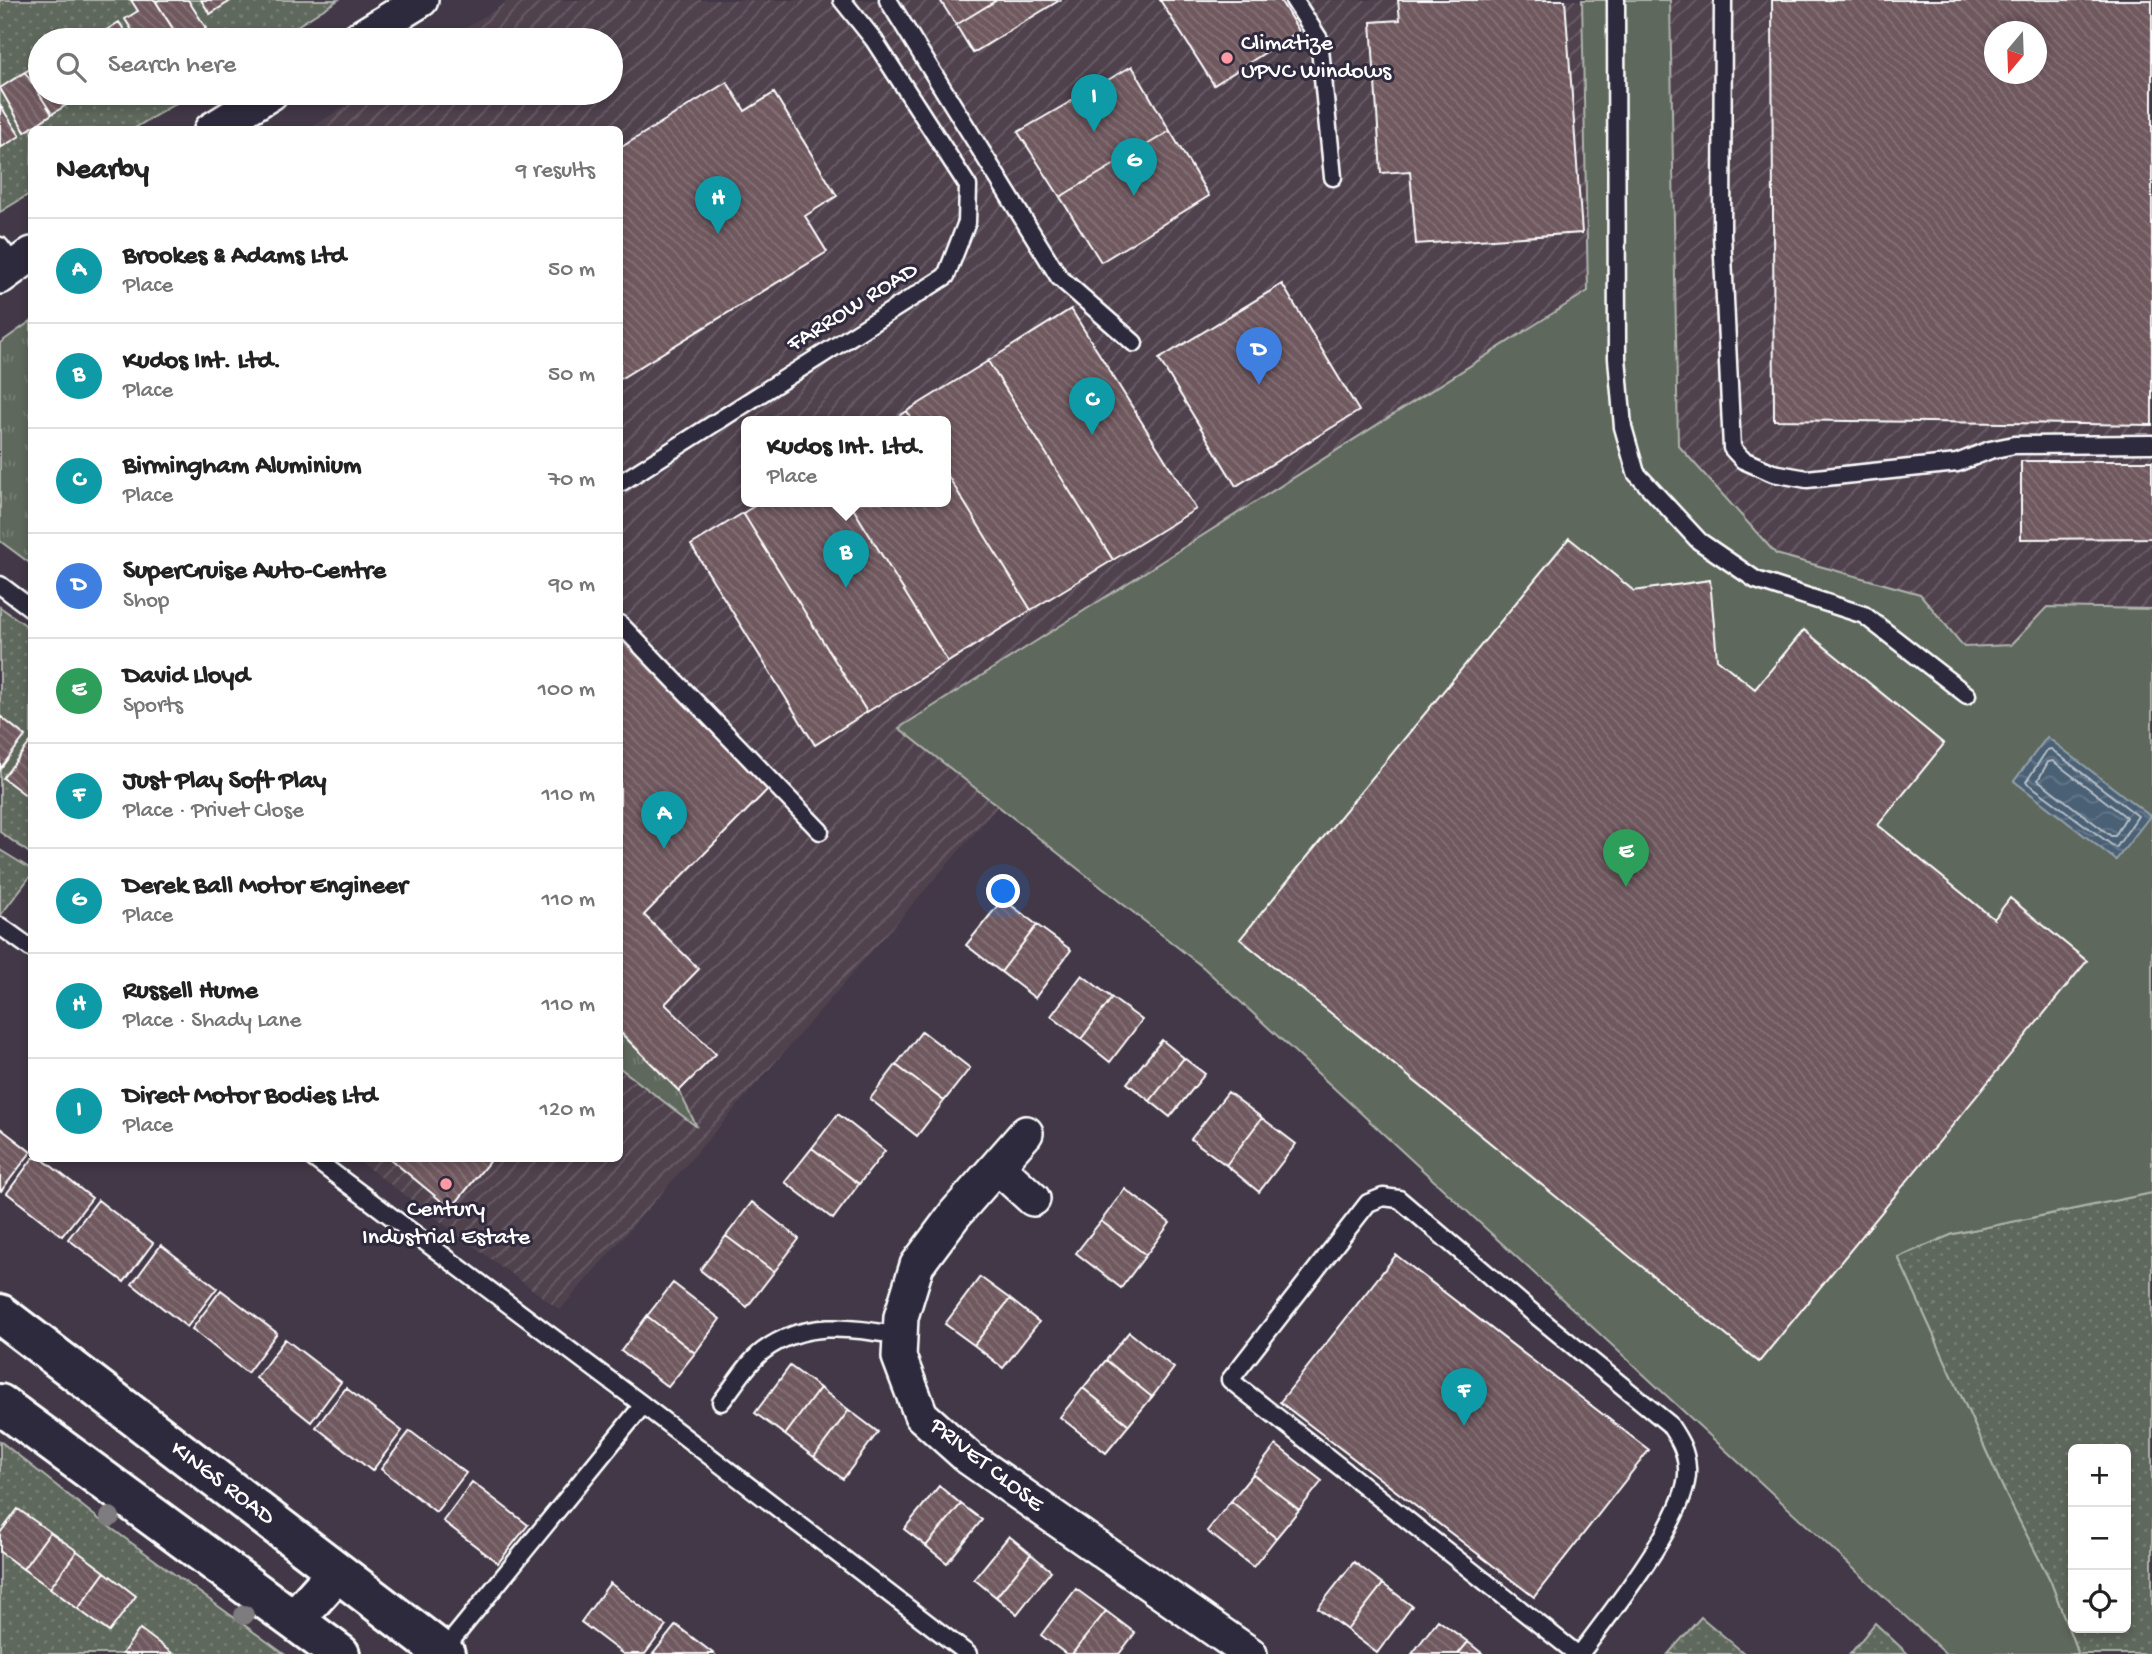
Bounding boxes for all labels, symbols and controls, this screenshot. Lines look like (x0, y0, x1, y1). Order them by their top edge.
north arrow (1984, 21, 2047, 84)
search box (28, 28, 623, 105)
place label: Climatize UPVC Windows (1241, 30, 1392, 87)
icon: search (52, 48, 90, 86)
marker: Climatize UPVC Windows (1219, 50, 1235, 66)
text: Search here (108, 51, 236, 82)
pin: I (1071, 74, 1117, 132)
pin: G (1111, 138, 1157, 196)
text: Nearby (56, 154, 149, 189)
text: 9 results (516, 158, 595, 185)
pin: H (695, 176, 741, 234)
text: Brookes & Adams Ltd (123, 242, 346, 273)
street label: FARROW ROAD (781, 256, 924, 360)
text: A (72, 257, 86, 284)
text: 50 m (548, 257, 595, 284)
text: Place (123, 273, 173, 300)
pin: D (1236, 327, 1282, 385)
text: Kudos Int. Ltd. (123, 347, 281, 378)
text: B (73, 362, 85, 389)
text: 50 m (548, 362, 595, 389)
pin: C (1069, 377, 1115, 435)
text: Place (123, 378, 173, 405)
popup (741, 416, 951, 507)
text: Kudos Int. Ltd. (767, 433, 925, 464)
text: Birmingham Aluminium (123, 452, 361, 483)
text: Place (767, 464, 817, 491)
text: C (73, 467, 85, 494)
text: 70 m (548, 467, 595, 494)
text: Place (123, 483, 173, 510)
pin: B (823, 530, 869, 588)
text: SuperCruise Auto-Centre (123, 557, 386, 588)
text: D (72, 572, 87, 599)
text: 90 m (549, 572, 595, 599)
text: Shop (123, 588, 169, 615)
text: David Lloyd (123, 662, 250, 693)
text: E (72, 677, 86, 704)
text: 100 m (538, 677, 595, 704)
text: Sports (123, 693, 183, 720)
text: Just Play Soft Play (123, 767, 326, 798)
text: F (73, 782, 85, 809)
text: 110 m (542, 782, 595, 809)
pin: A (641, 791, 687, 849)
text: Place · Privet Close (123, 798, 304, 825)
pin: E (1603, 829, 1649, 887)
text: Derek Ball Motor Engineer (123, 872, 407, 903)
your location (986, 874, 1020, 908)
text: G (72, 887, 86, 914)
text: 110 m (542, 887, 595, 914)
text: Place (123, 903, 173, 930)
text: Russell Hume (123, 977, 258, 1008)
text: H (72, 992, 86, 1019)
text: 110 m (542, 992, 595, 1019)
text: Place · Shady Lane (123, 1008, 301, 1035)
text: Direct Motor Bodies Ltd (123, 1082, 377, 1113)
text: I (76, 1097, 82, 1124)
text: 120 m (540, 1097, 595, 1124)
text: Place (123, 1113, 173, 1140)
marker: Century Industrial Estate (438, 1176, 454, 1192)
place label: Century Industrial Estate (362, 1196, 531, 1253)
pin: F (1441, 1368, 1487, 1426)
street label: PRIVET CLOSE (922, 1412, 1050, 1520)
street label: KINGS ROAD (164, 1435, 280, 1533)
map controls (2068, 1444, 2131, 1633)
button: + (2068, 1444, 2131, 1507)
button: − (2068, 1507, 2131, 1570)
button: locate (2068, 1570, 2131, 1633)

